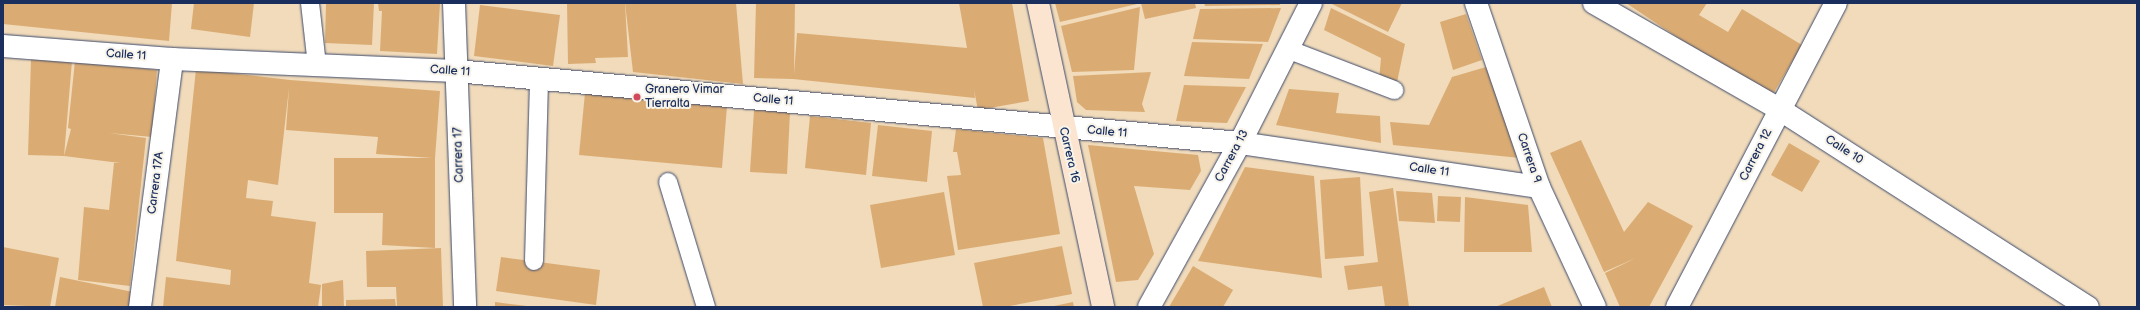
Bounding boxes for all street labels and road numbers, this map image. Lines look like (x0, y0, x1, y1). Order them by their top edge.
street label: Calle 11 (105, 46, 147, 64)
street label: Calle 11 (429, 62, 471, 80)
street label: Calle 11 (752, 91, 794, 109)
street label: Calle 11 (1086, 123, 1128, 141)
street label: Carrera 16 (1056, 126, 1082, 184)
street label: Carrera 12 (1737, 126, 1775, 184)
street label: Carrera 17 (451, 127, 467, 183)
street label: Carrera 13 (1212, 127, 1252, 185)
street label: Carrera 9 (1514, 131, 1544, 185)
street label: Calle 10 (1822, 132, 1866, 168)
street label: Carrera 17A (145, 151, 167, 215)
street label: Calle 11 (1408, 160, 1450, 180)

